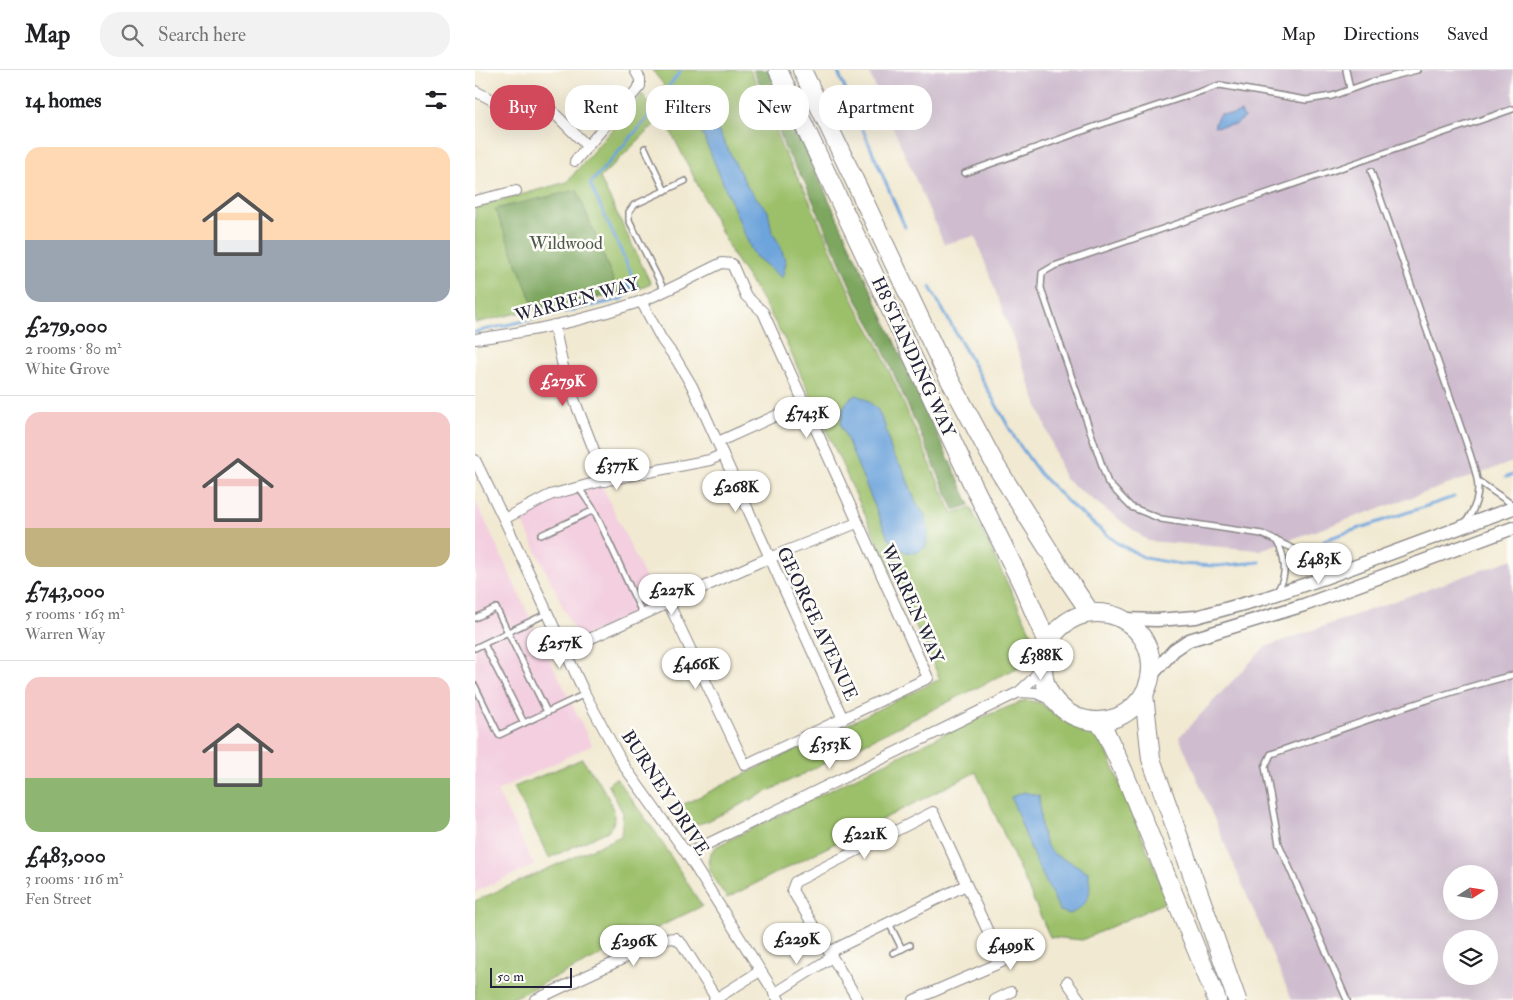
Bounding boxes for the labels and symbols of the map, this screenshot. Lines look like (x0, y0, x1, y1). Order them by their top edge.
park label: Wildwood (528, 232, 603, 255)
street label: WARREN WAY (511, 272, 642, 328)
street label: H8 STANDING WAY (866, 273, 961, 441)
pin: £279K (528, 364, 598, 407)
pin: £743K (772, 396, 842, 439)
pin: £377K (582, 448, 652, 491)
pin: £268K (701, 470, 771, 513)
street label: WARREN WAY (875, 540, 949, 668)
pin: £483K (1284, 542, 1354, 585)
street label: GEORGE AVENUE (771, 543, 863, 705)
pin: £227K (637, 574, 707, 616)
pin: £257K (525, 626, 595, 669)
pin: £388K (1006, 638, 1076, 681)
pin: £466K (661, 648, 731, 690)
street label: BURNEY DRIVE (616, 726, 714, 860)
pin: £353K (795, 728, 865, 770)
pin: £221K (830, 818, 900, 860)
north arrow (1443, 865, 1497, 920)
pin: £229K (762, 922, 832, 965)
pin: £296K (599, 924, 669, 967)
pin: £499K (976, 928, 1046, 971)
scale bar (490, 965, 573, 988)

